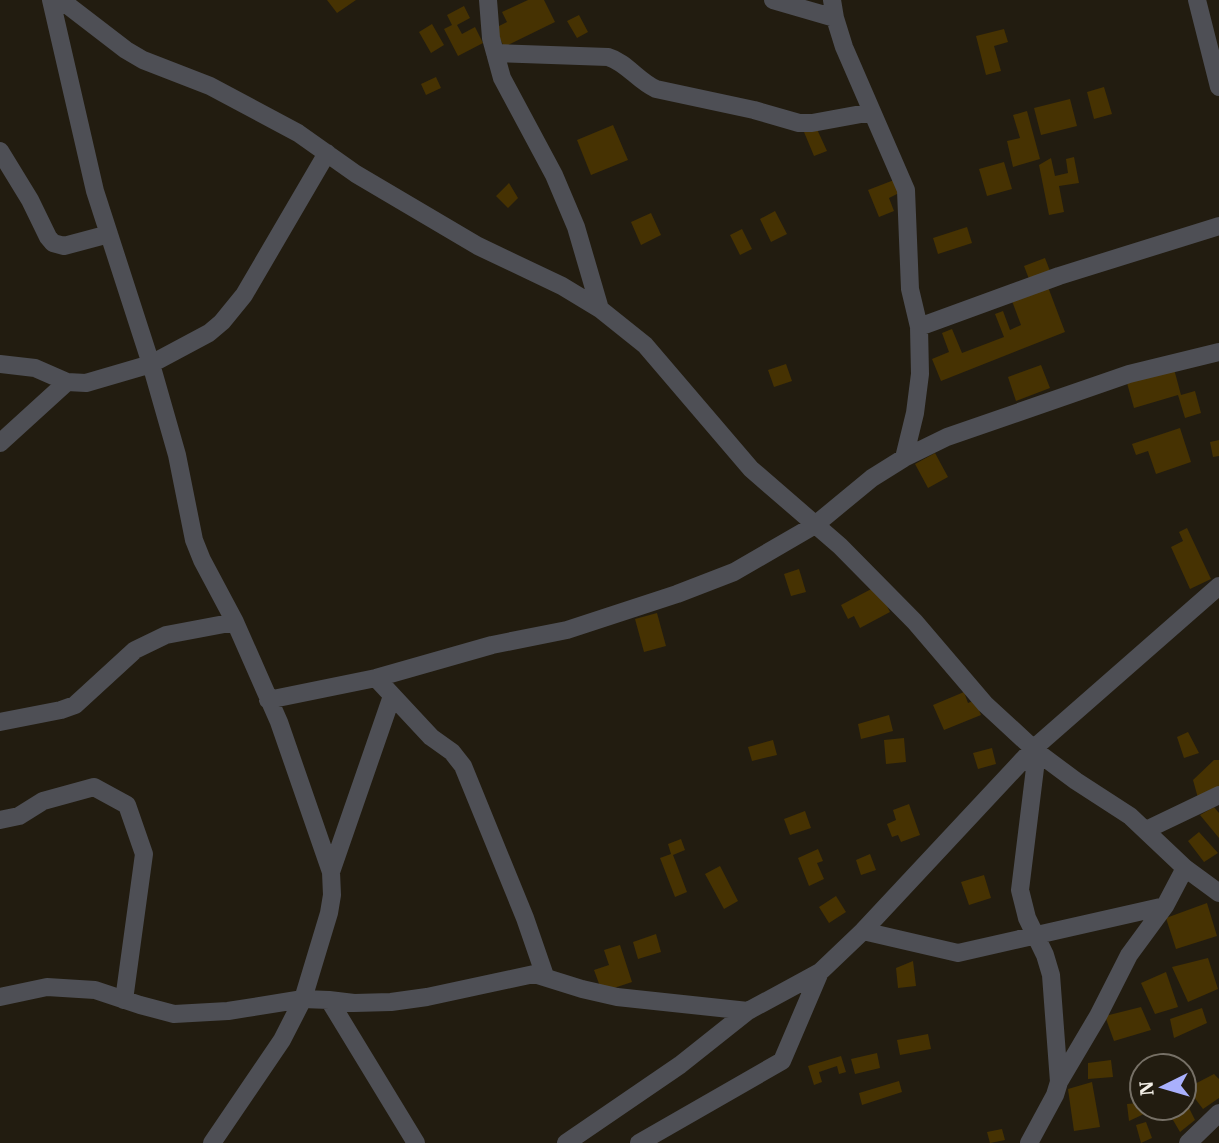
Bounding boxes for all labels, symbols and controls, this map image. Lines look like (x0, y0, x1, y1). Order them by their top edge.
north arrow (1128, 1052, 1198, 1122)
text: N (1133, 1080, 1159, 1097)

